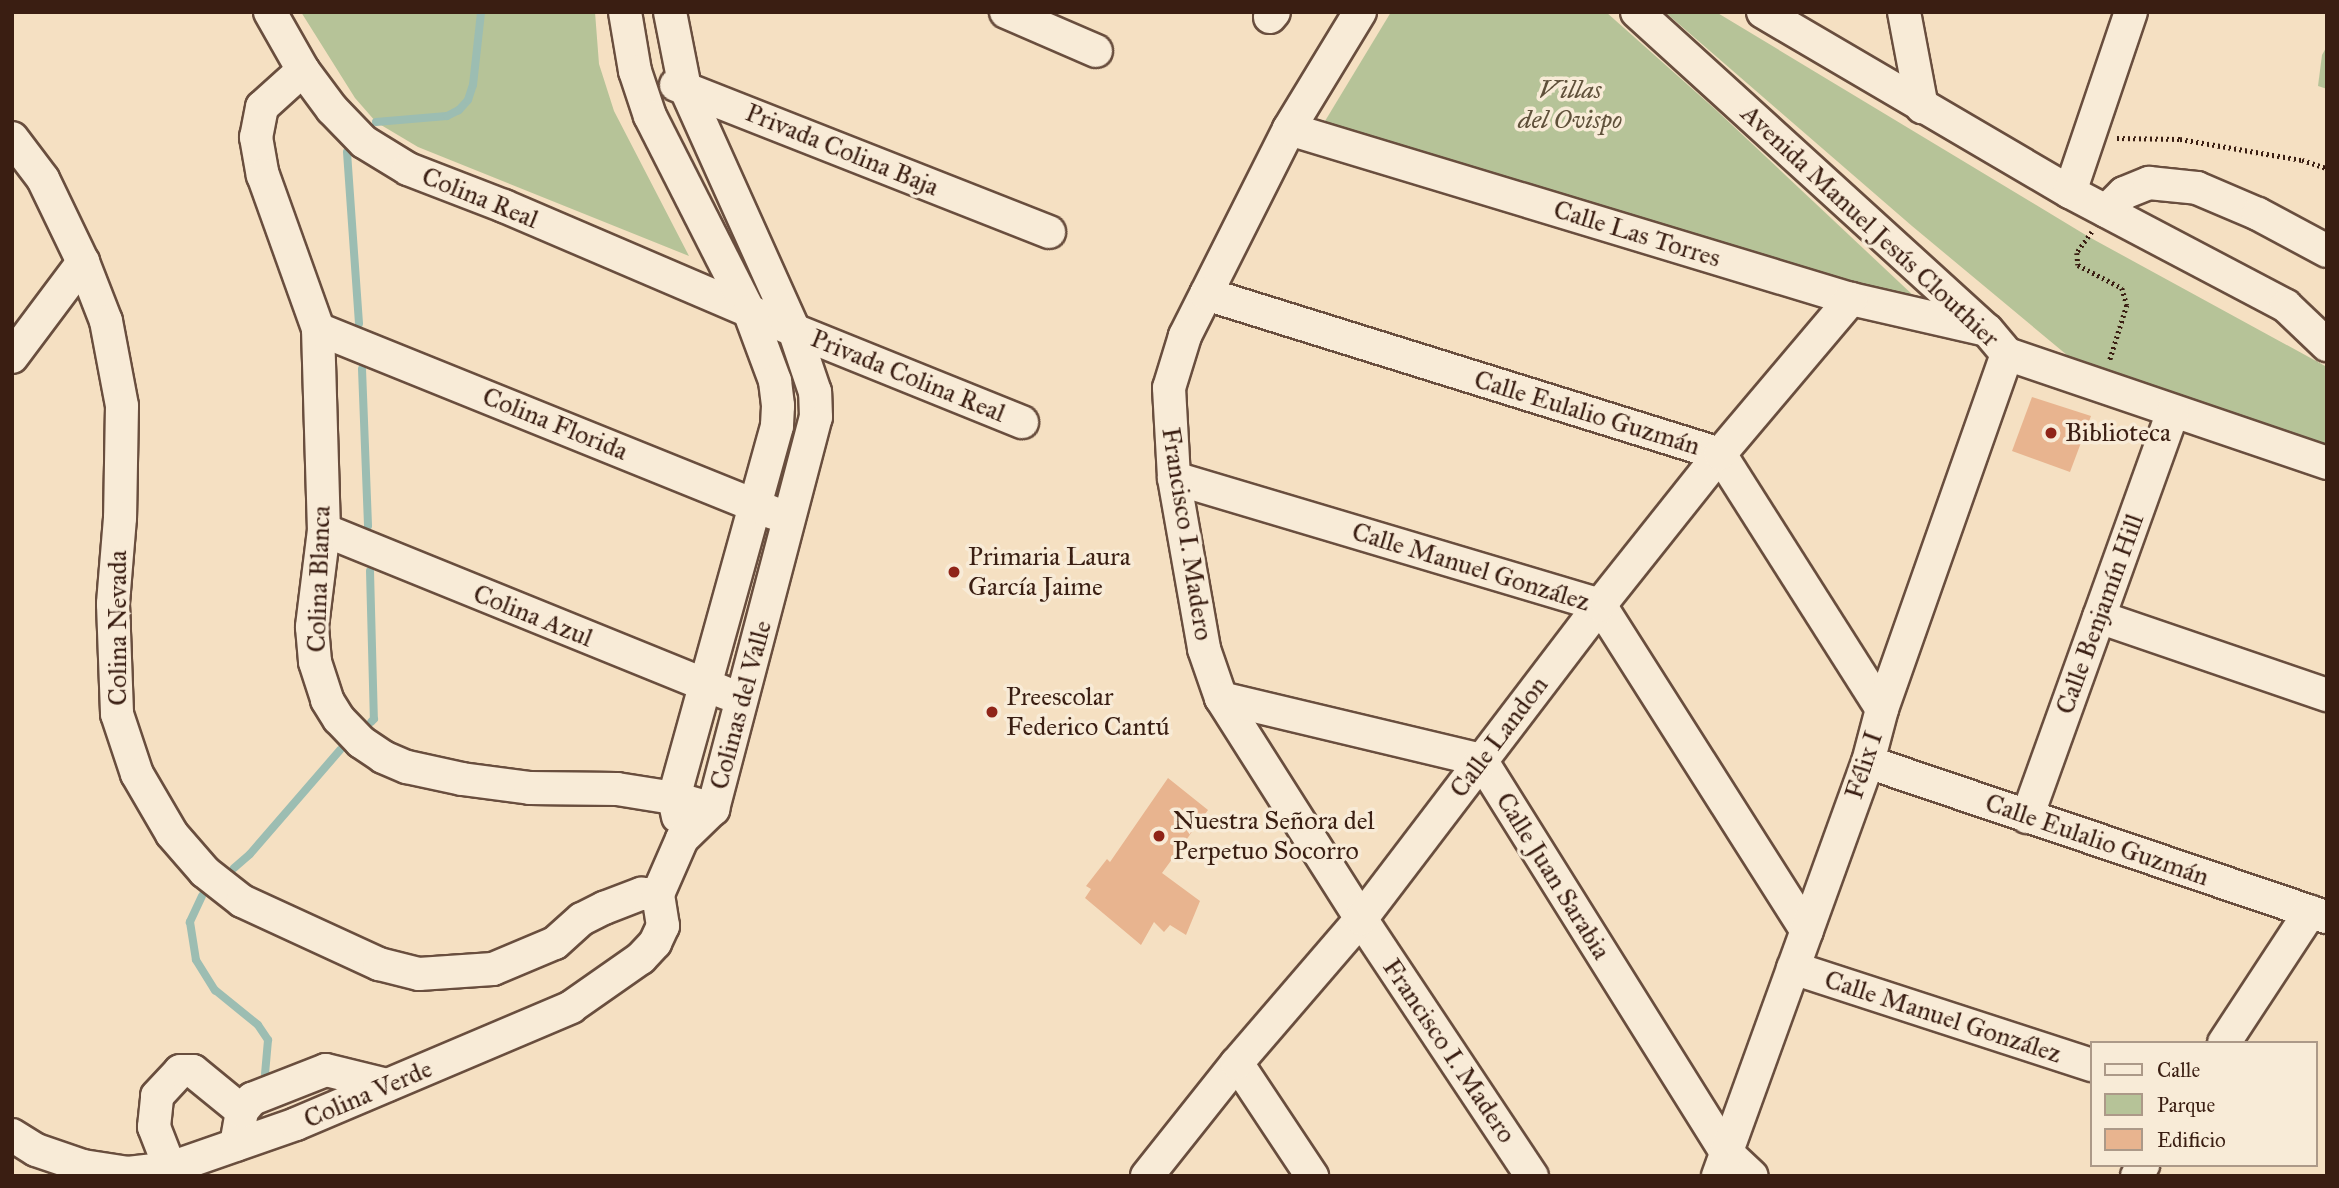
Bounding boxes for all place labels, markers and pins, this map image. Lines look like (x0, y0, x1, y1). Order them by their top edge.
place label: Biblioteca (2065, 417, 2171, 449)
marker: Biblioteca (2043, 425, 2059, 441)
place label: Primaria Laura García Jaime (968, 541, 1131, 602)
marker: Primaria Laura García Jaime (946, 564, 962, 580)
place label: Preescolar Federico Cantú (1006, 681, 1169, 742)
marker: Preescolar Federico Cantú (984, 704, 1000, 720)
place label: Nuestra Señora del Perpetuo Socorro (1173, 805, 1375, 866)
marker: Nuestra Señora del Perpetuo Socorro (1151, 828, 1167, 844)

